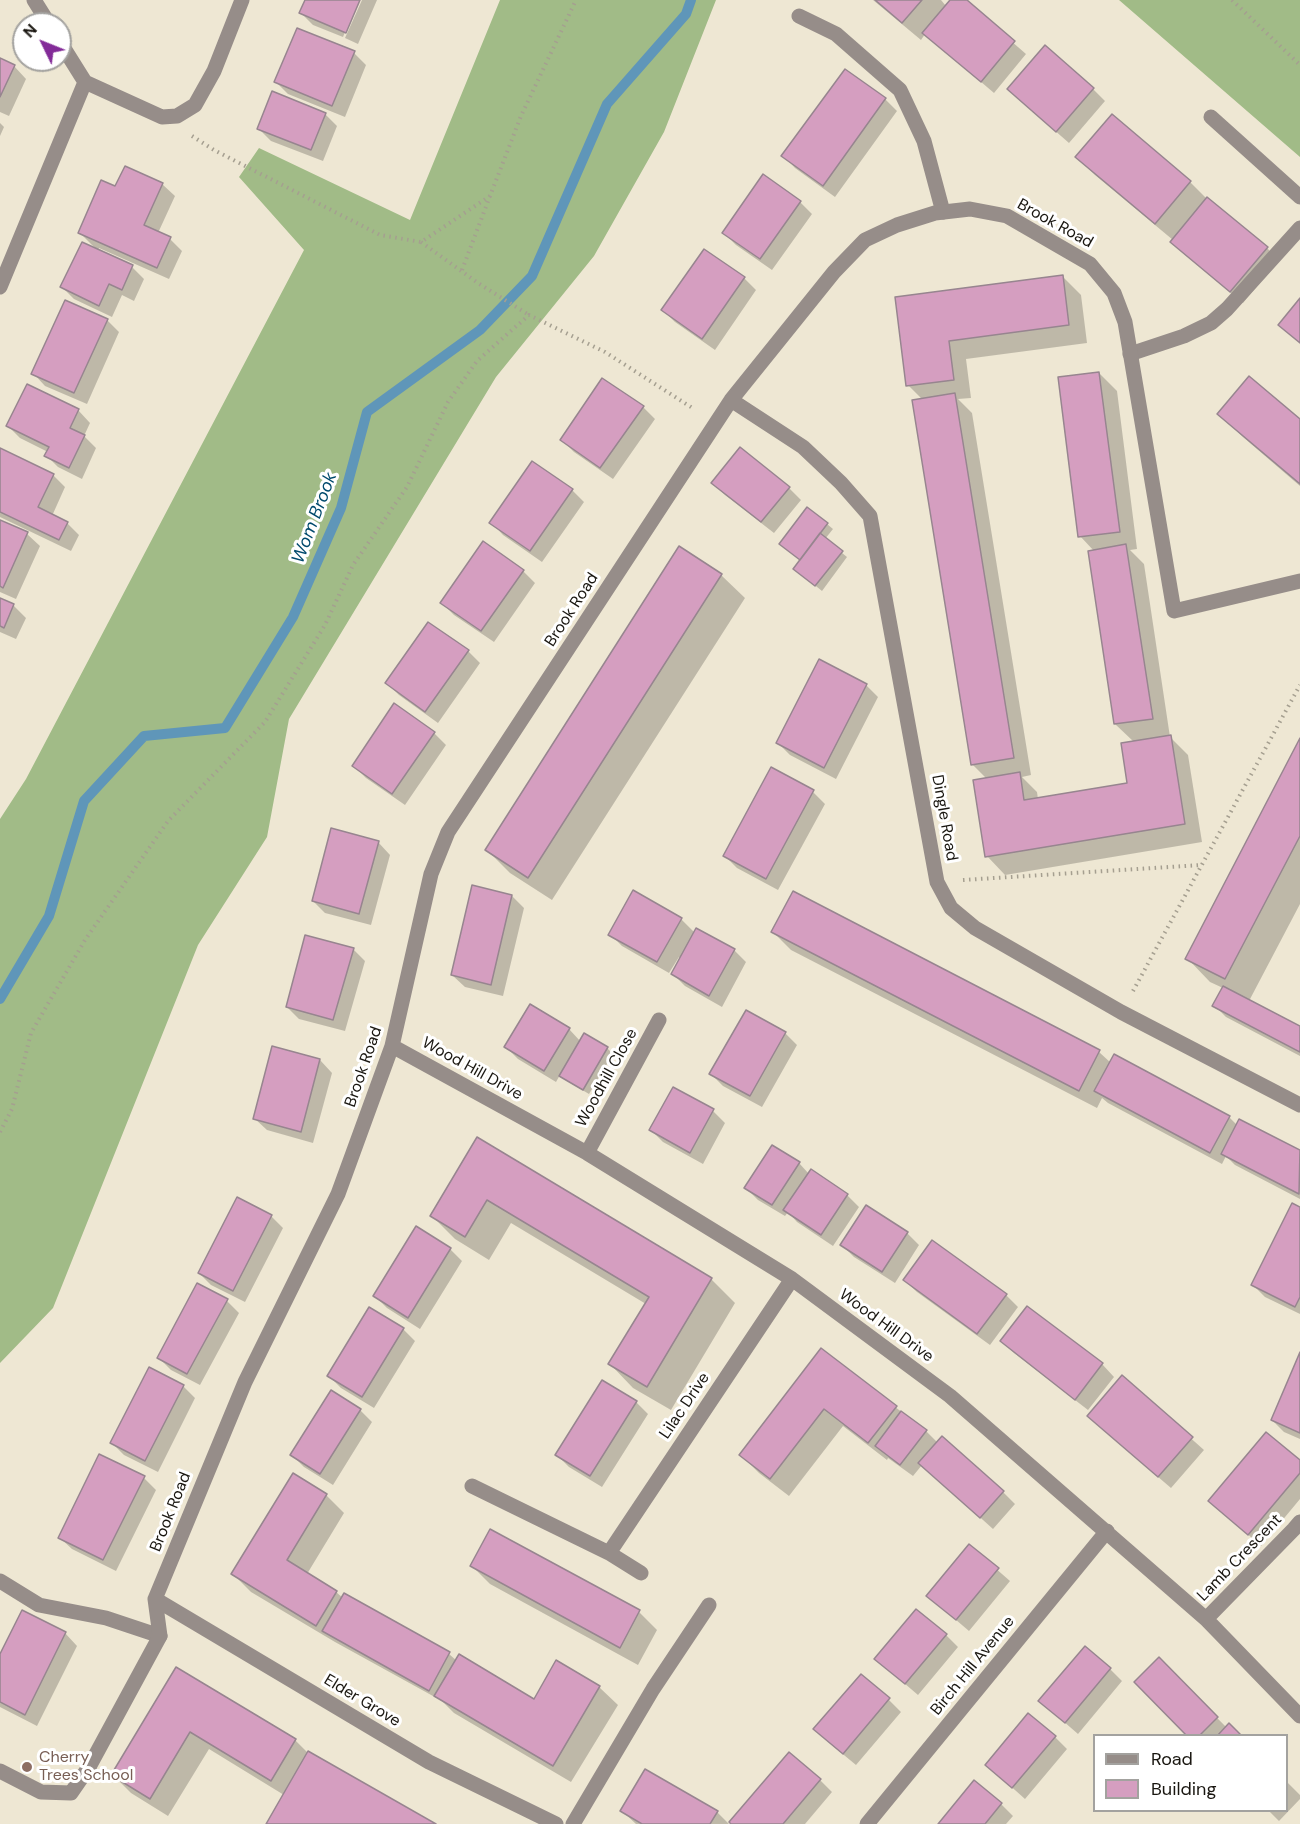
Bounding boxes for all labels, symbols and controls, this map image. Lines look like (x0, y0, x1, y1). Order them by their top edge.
north arrow (12, 12, 72, 72)
text: N (18, 19, 42, 42)
street label: Brook Road (1014, 195, 1096, 253)
water label: Wom Brook (288, 469, 342, 567)
street label: Brook Road (541, 570, 603, 650)
street label: Dingle Road (927, 773, 961, 863)
street label: Brook Road (341, 1024, 387, 1110)
street label: Woodhill Close (572, 1025, 642, 1131)
street label: Wood Hill Drive (418, 1033, 526, 1105)
street label: Wood Hill Drive (835, 1285, 937, 1367)
street label: Lilac Drive (656, 1369, 714, 1443)
street label: Brook Road (146, 1470, 196, 1554)
street label: Lamb Crescent (1194, 1510, 1286, 1606)
street label: Birch Hill Avenue (927, 1612, 1019, 1720)
street label: Elder Grove (320, 1671, 404, 1731)
legend (1093, 1734, 1288, 1812)
text: Road (1151, 1747, 1193, 1771)
place label: Cherry Trees School (39, 1748, 133, 1786)
marker: Cherry Trees School (20, 1760, 34, 1774)
text: Building (1151, 1777, 1216, 1801)

